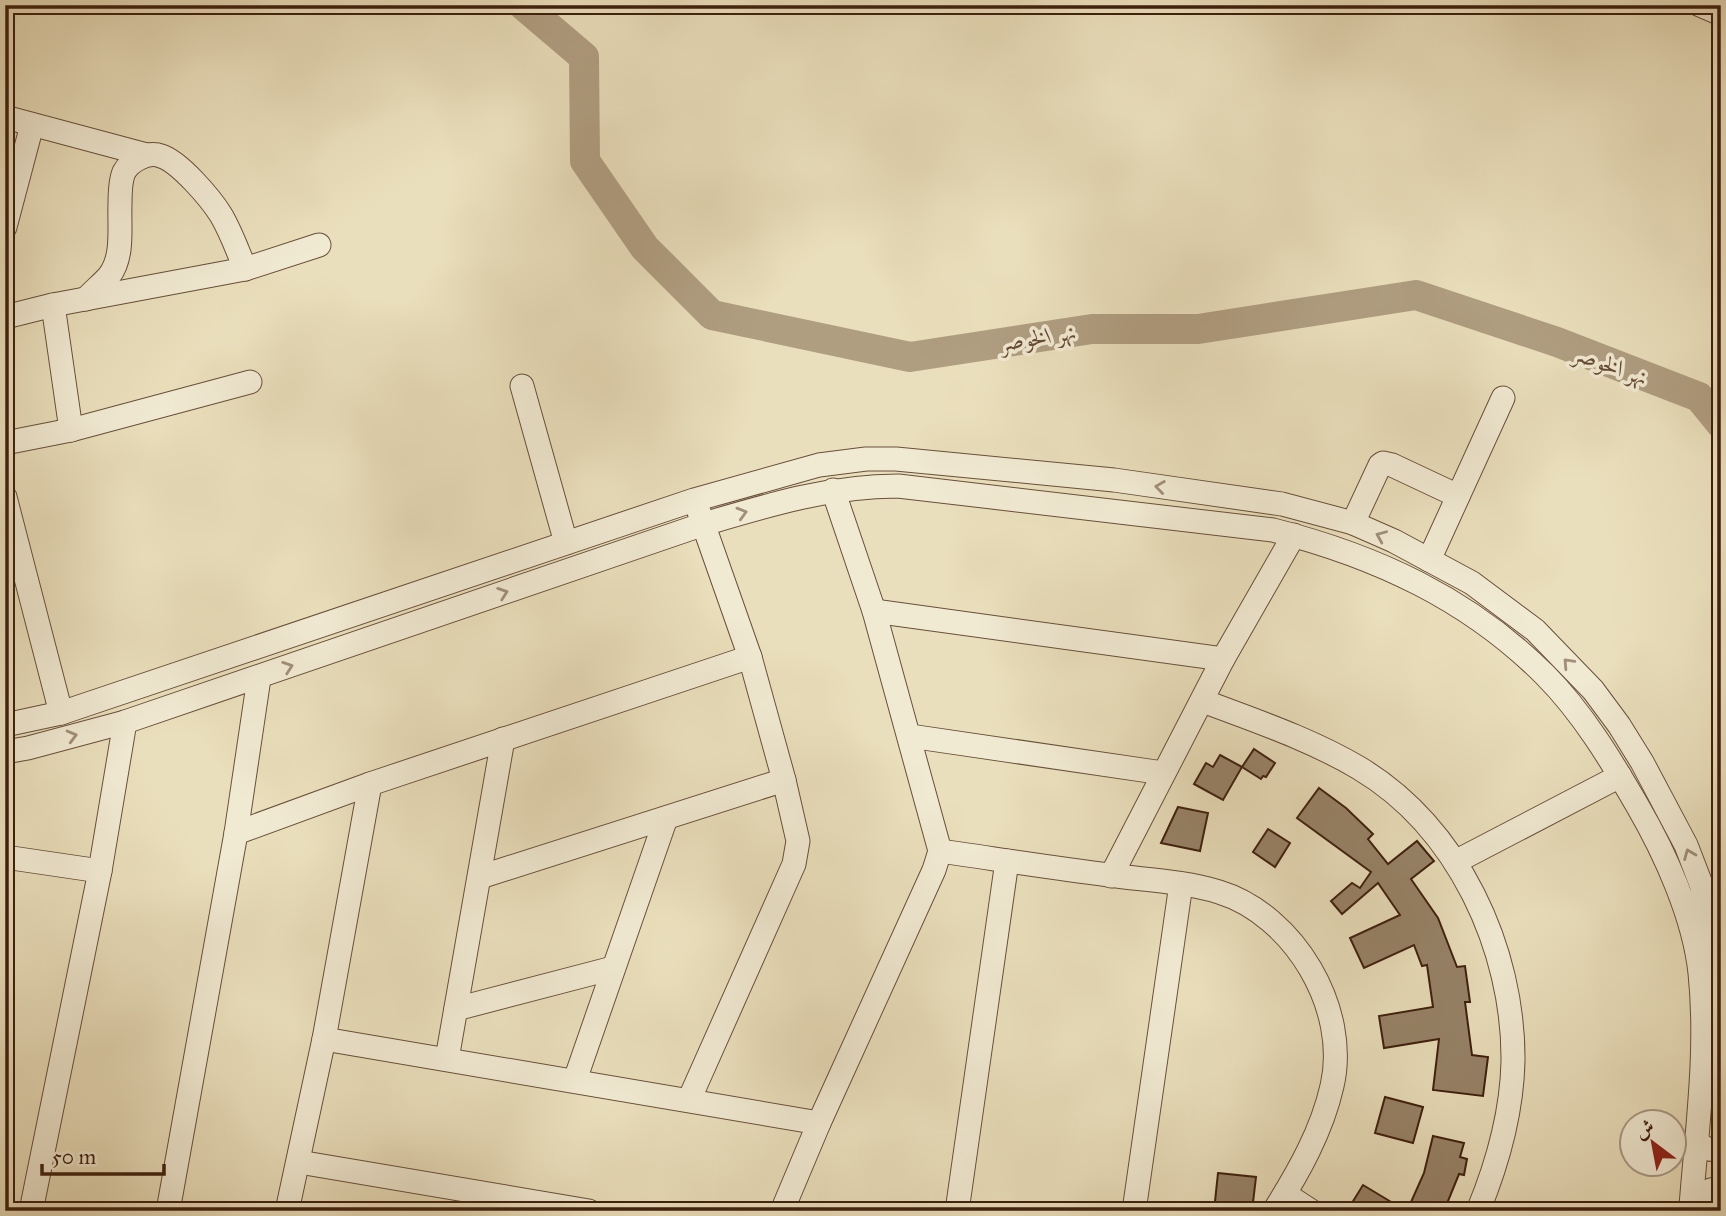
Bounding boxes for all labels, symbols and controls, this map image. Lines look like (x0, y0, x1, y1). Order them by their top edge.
water label: نهر الخوصر (997, 317, 1079, 359)
water label: نهر الخوصر (1568, 338, 1652, 393)
one-way arrow (1155, 479, 1166, 494)
one-way arrow (736, 506, 748, 521)
one-way arrow (1376, 530, 1388, 544)
one-way arrow (497, 587, 509, 601)
one-way arrow (1563, 658, 1576, 671)
one-way arrow (282, 661, 294, 675)
one-way arrow (65, 730, 77, 745)
one-way arrow (1684, 849, 1698, 861)
north arrow (1618, 1108, 1688, 1178)
text: ش (1630, 1114, 1658, 1144)
scale bar (42, 1132, 164, 1176)
text: 50 m (52, 1144, 97, 1170)

